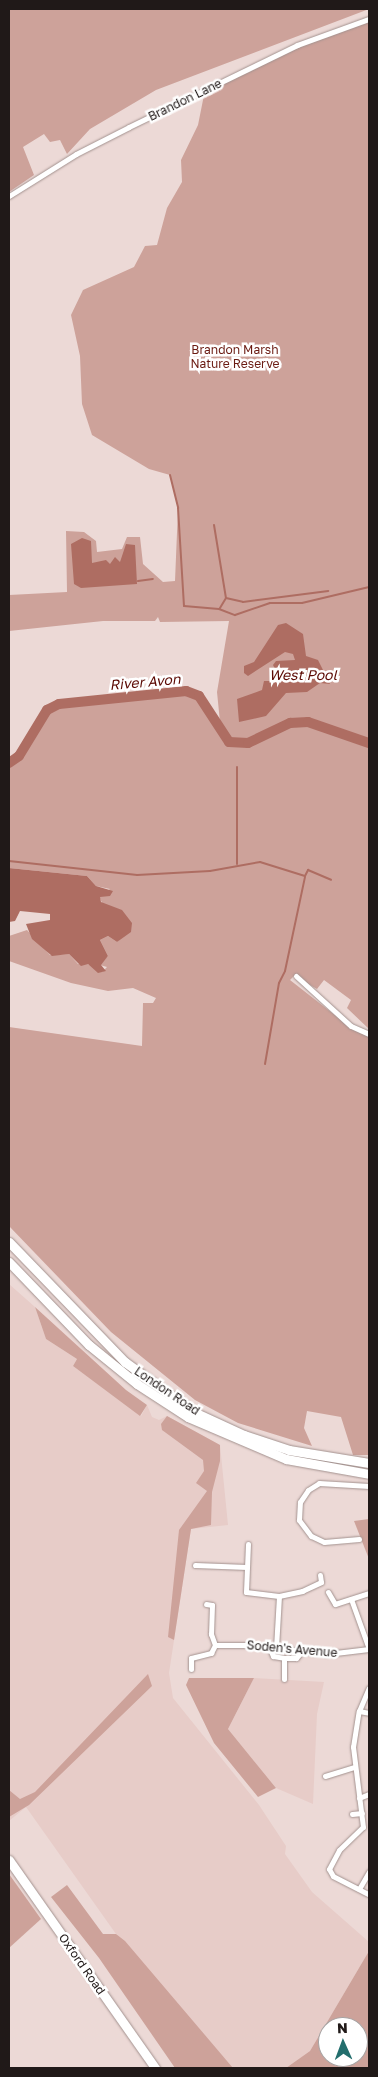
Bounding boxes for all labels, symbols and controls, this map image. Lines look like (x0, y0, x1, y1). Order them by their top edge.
street label: Brandon Lane (146, 76, 224, 124)
park label: Brandon Marsh Nature Reserve (190, 343, 280, 371)
water label: West Pool (269, 667, 337, 683)
water label: River Avon (109, 671, 181, 693)
street label: London Road (132, 1364, 202, 1418)
street label: Soden's Avenue (246, 1638, 338, 1660)
street label: Oxford Road (56, 1931, 108, 1997)
north arrow (318, 2017, 368, 2067)
text: N (337, 2019, 348, 2036)

